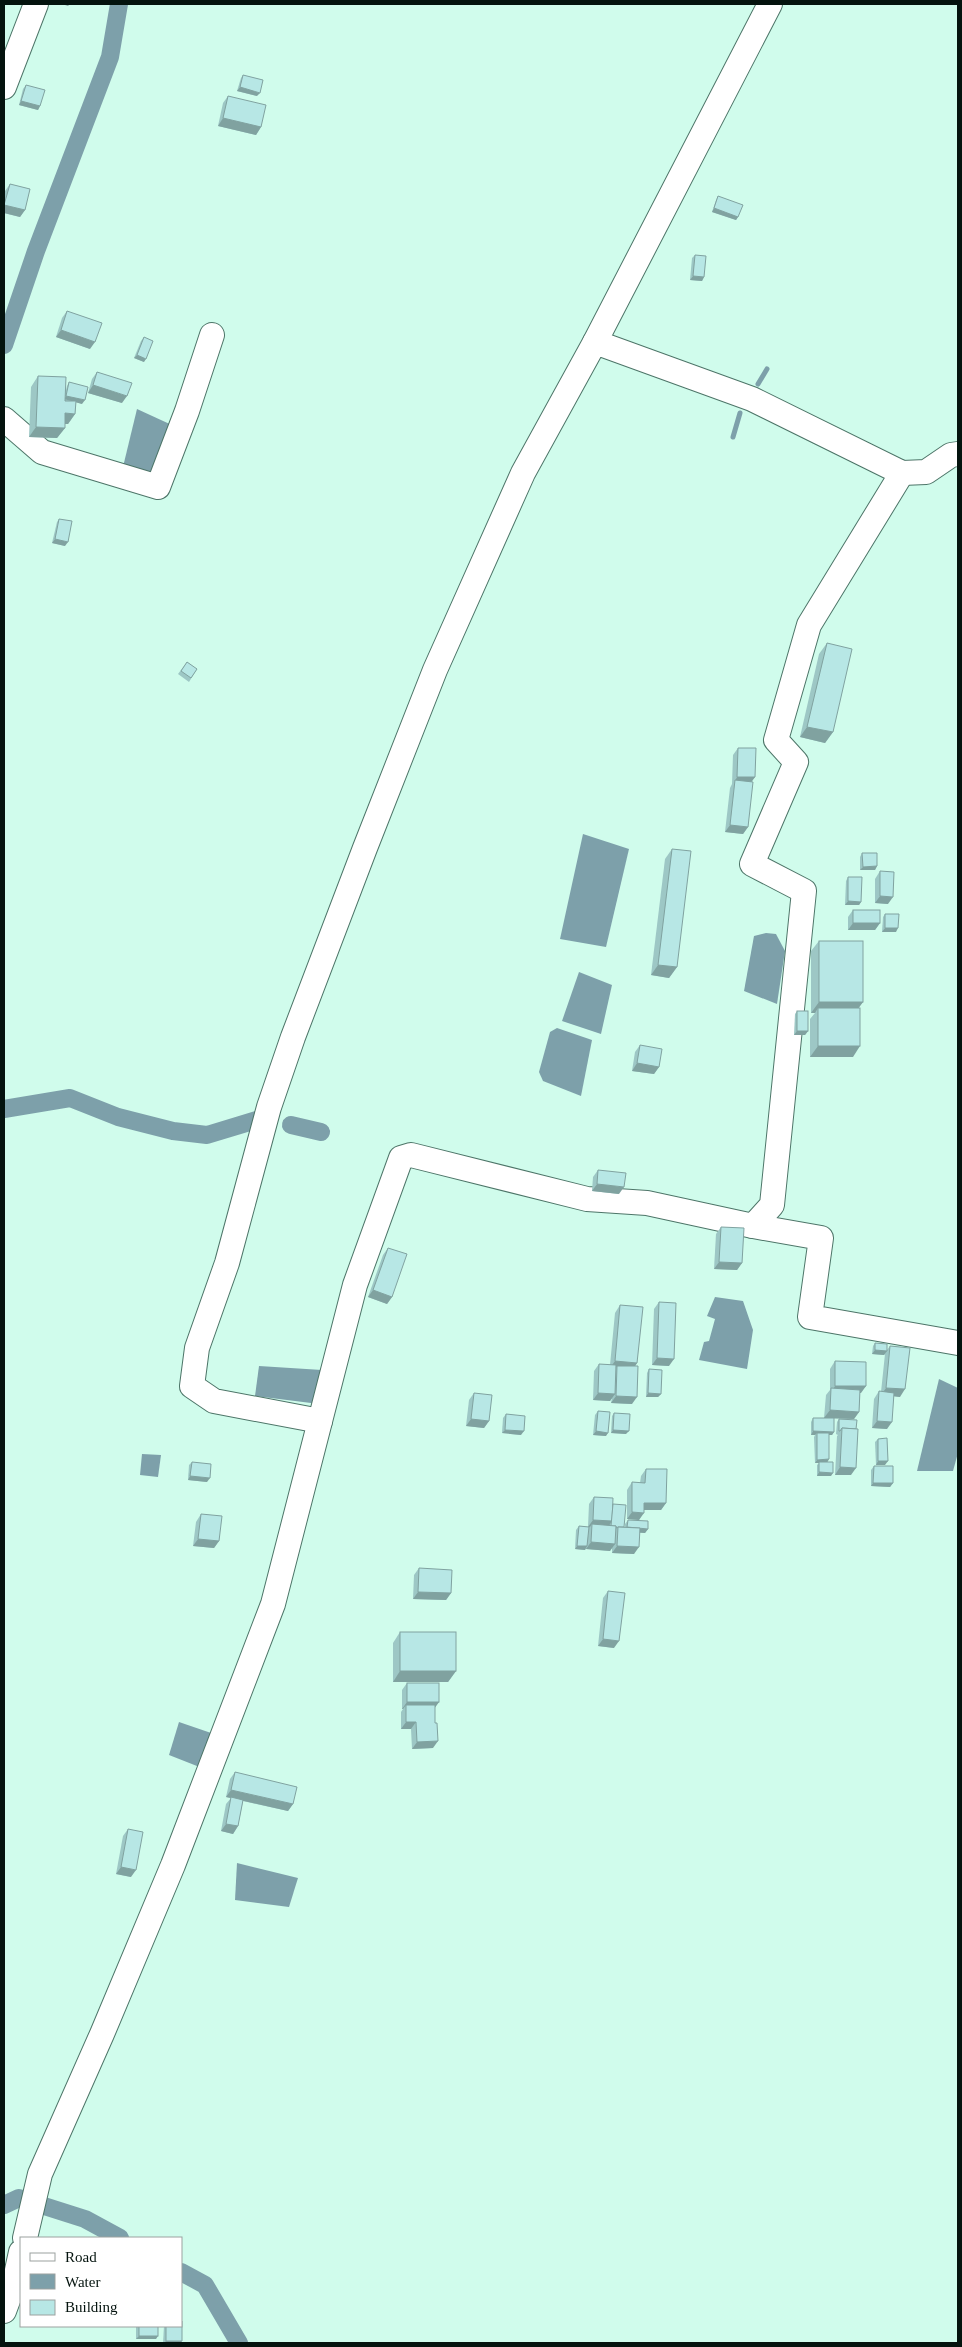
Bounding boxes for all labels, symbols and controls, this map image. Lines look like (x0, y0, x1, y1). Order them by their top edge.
legend (20, 2237, 182, 2327)
text: Road (65, 2249, 97, 2265)
text: Water (65, 2274, 100, 2290)
text: Building (65, 2299, 118, 2315)

